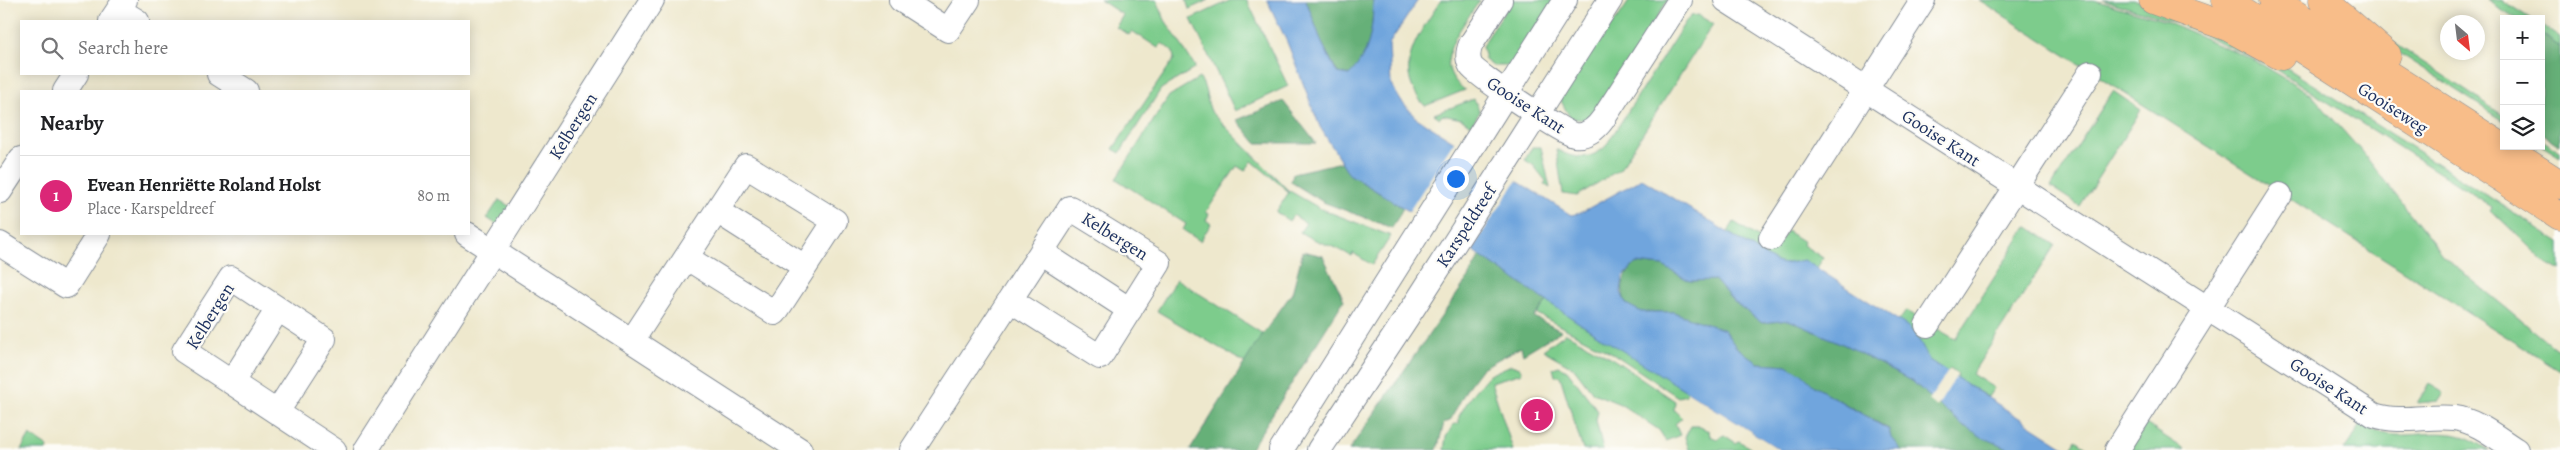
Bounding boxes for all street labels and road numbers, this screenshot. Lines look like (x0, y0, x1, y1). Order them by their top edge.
street label: Gooise Kant (1482, 71, 1570, 139)
street label: Gooiseweg (2353, 76, 2433, 140)
street label: Kelbergen (543, 88, 603, 164)
street label: Gooise Kant (1897, 104, 1985, 172)
street label: Karspeldreef (1430, 177, 1503, 272)
street label: Kelbergen (1077, 206, 1153, 266)
street label: Kelbergen (180, 278, 240, 354)
street label: Gooise Kant (2285, 352, 2373, 420)

